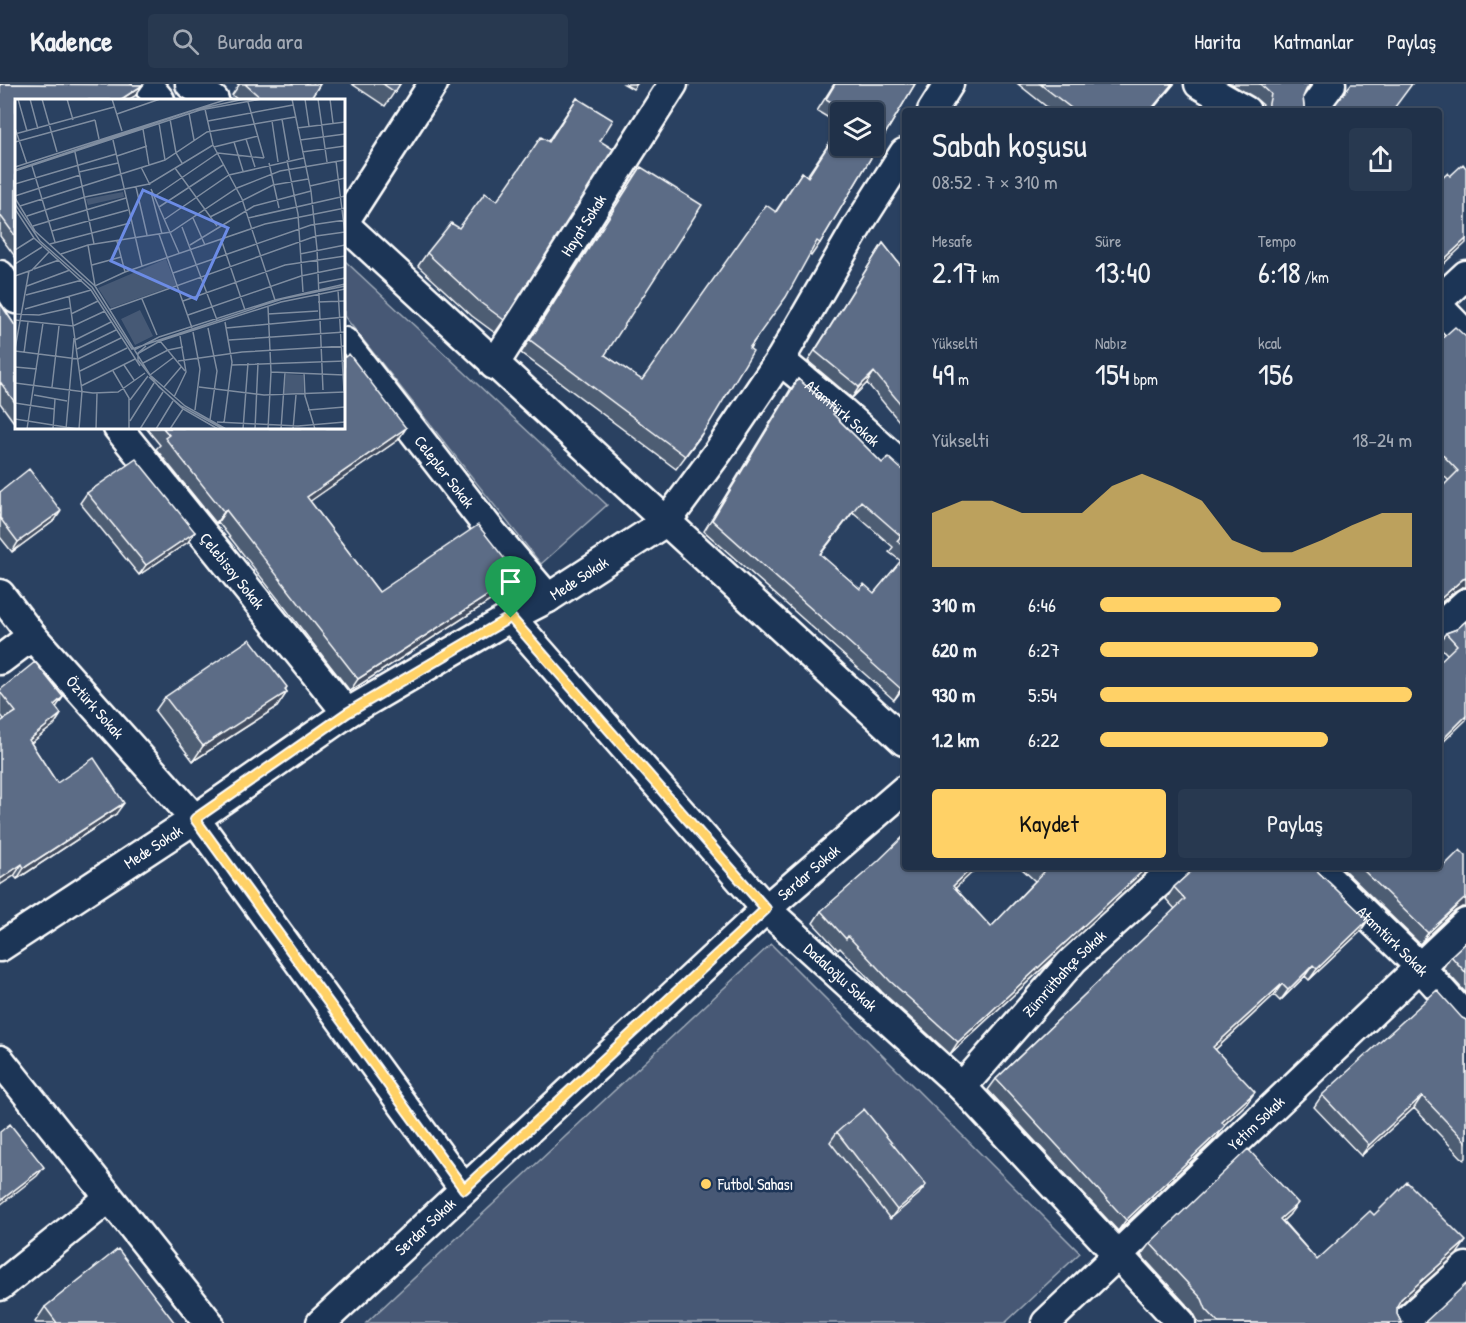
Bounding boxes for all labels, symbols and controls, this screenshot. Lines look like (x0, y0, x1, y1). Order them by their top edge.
search box (148, 14, 568, 68)
text: Kadence (30, 22, 112, 60)
icon: search (169, 25, 202, 58)
text: Burada ara (217, 26, 302, 56)
text: Harita (1194, 27, 1241, 56)
text: Katmanlar (1274, 27, 1354, 56)
text: Paylaş (1387, 27, 1436, 56)
inset map (15, 99, 345, 429)
map controls (830, 102, 884, 156)
button: layers (830, 102, 884, 156)
text: Sabah koşusu (932, 123, 1087, 167)
button: share (1349, 128, 1412, 191)
text: 08:52 · 7 × 310 m (932, 168, 1058, 195)
street label: Hayat Sokak (555, 190, 611, 260)
text: Mesafe (932, 230, 972, 252)
text: Süre (1095, 230, 1121, 252)
text: Tempo (1258, 230, 1296, 252)
text: 2.17 (932, 252, 978, 292)
text: 13:40 (1095, 252, 1151, 292)
text: 6:18 (1258, 252, 1301, 292)
text: km (978, 266, 999, 288)
text: /km (1301, 266, 1329, 288)
text: Yükselti (932, 332, 978, 354)
text: Nabız (1095, 332, 1127, 354)
text: kcal (1258, 332, 1281, 354)
text: 49 (932, 354, 954, 394)
text: 154 (1095, 354, 1130, 394)
text: 156 (1258, 354, 1294, 394)
text: m (954, 368, 969, 390)
text: bpm (1130, 368, 1158, 390)
street label: Atamtürk Sokak (801, 374, 885, 452)
text: Yükselti (932, 426, 989, 453)
text: 18–24 m (1353, 426, 1412, 453)
street label: Celepler Sokak (409, 431, 480, 513)
street label: Çelebisoy Sokak (195, 528, 270, 614)
street label: Mede Sokak (545, 551, 613, 605)
pin (485, 556, 536, 618)
icon: arrive (494, 565, 527, 598)
text: 310 m (932, 591, 975, 618)
text: 6:46 (1028, 591, 1056, 618)
text: 620 m (932, 636, 977, 663)
text: 6:27 (1028, 636, 1060, 663)
street label: Öztürk Sokak (61, 671, 130, 744)
text: 930 m (932, 681, 975, 708)
text: 5:54 (1028, 681, 1057, 708)
text: 1.2 km (932, 726, 979, 753)
text: 6:22 (1028, 726, 1059, 753)
button: Kaydet (932, 789, 1166, 858)
button: Paylaş (1178, 789, 1412, 858)
street label: Mede Sokak (120, 819, 187, 874)
street label: Serdar Sokak (773, 839, 845, 905)
street label: Atamtürk Sokak (1352, 901, 1434, 981)
street label: Zümrütbahçe Sokak (1017, 924, 1111, 1022)
street label: Dadaloğlu Sokak (799, 938, 883, 1016)
street label: Yetim Sokak (1223, 1090, 1289, 1155)
place label: Futbol Sahası (717, 1173, 793, 1195)
marker: Futbol Sahası (699, 1177, 713, 1191)
street label: Serdar Sokak (390, 1192, 460, 1260)

